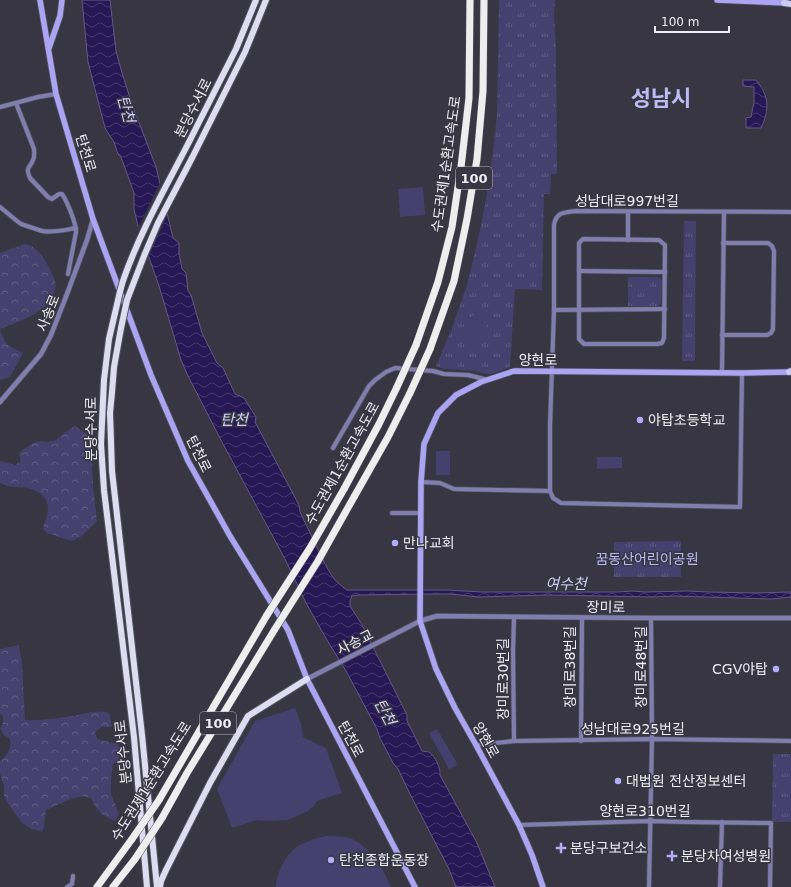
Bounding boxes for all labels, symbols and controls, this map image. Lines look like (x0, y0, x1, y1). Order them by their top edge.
scale bar (655, 8, 729, 34)
text: 100 m (661, 15, 699, 29)
street label: 분당수서로 (171, 76, 215, 140)
district label: 성남시 (631, 86, 691, 111)
water label: 탄천 (114, 93, 139, 127)
street label: 수도권제1순환고속도로 (428, 95, 464, 233)
street label: 탄천로 (73, 132, 99, 174)
road number: 100 (456, 167, 492, 189)
street label: 성남대로997번길 (575, 193, 679, 209)
street label: 사송로 (33, 292, 63, 334)
street label: 양현로 (519, 352, 557, 368)
street label: 분당수서로 (83, 397, 99, 461)
street label: 수도권제1순환고속도로 (302, 399, 382, 527)
water label: 탄천 (220, 411, 250, 429)
place label: 야탑초등학교 (648, 412, 725, 428)
marker: 야탑초등학교 (635, 415, 645, 425)
street label: 탄천로 (183, 433, 215, 475)
place label: 만나교회 (403, 535, 455, 551)
marker: 만나교회 (390, 538, 400, 548)
park label: 꿈동산어린이공원 (595, 551, 699, 567)
water label: 여수천 (545, 575, 589, 593)
street label: 장미로 (587, 599, 626, 615)
street label: 사송교 (334, 626, 376, 658)
street label: 장미로38번길 (562, 626, 578, 708)
street label: 장미로48번길 (633, 626, 649, 708)
street label: 장미로30번길 (495, 638, 511, 720)
place label: CGV야탑 (712, 661, 768, 677)
marker: CGV야탑 (771, 664, 781, 674)
water label: 탄천 (371, 696, 400, 730)
road number: 100 (200, 712, 236, 734)
street label: 수도권제1순환고속도로 (108, 718, 194, 844)
street label: 탄천로 (335, 718, 367, 760)
street label: 분당수서로 (112, 719, 134, 785)
street label: 양현로 (470, 719, 502, 761)
street label: 성남대로925번길 (581, 721, 685, 737)
place label: 대법원 전산정보센터 (626, 773, 746, 789)
marker: 대법원 전산정보센터 (613, 776, 623, 786)
street label: 양현로310번길 (599, 803, 691, 819)
place label: 분당구보건소 (570, 840, 647, 856)
marker: 분당구보건소 (555, 842, 567, 854)
place label: 분당차여성병원 (681, 848, 771, 864)
marker: 분당차여성병원 (666, 850, 678, 862)
place label: 탄천종합운동장 (339, 852, 429, 868)
marker: 탄천종합운동장 (326, 855, 336, 865)

